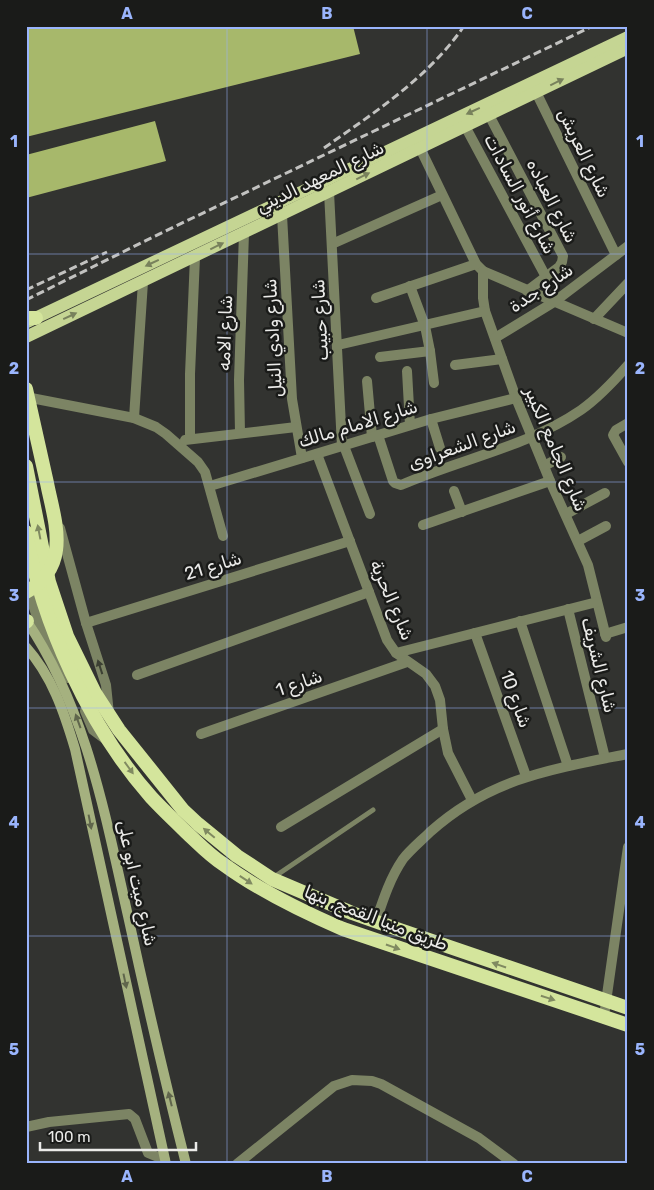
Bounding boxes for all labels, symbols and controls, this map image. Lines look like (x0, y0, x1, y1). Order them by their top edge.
text: A (121, 4, 133, 23)
text: B (321, 4, 333, 23)
text: C (521, 4, 533, 23)
one-way arrow (550, 78, 564, 86)
street label: شارع العريش (552, 105, 615, 202)
one-way arrow (466, 107, 480, 115)
street label: شارع أنور السادات (478, 130, 561, 258)
text: 1 (10, 132, 18, 151)
text: 1 (636, 132, 644, 151)
street label: شارع المعهد الديني (252, 136, 389, 219)
street label: شارع العباده (521, 155, 583, 247)
one-way arrow (356, 171, 370, 179)
one-way arrow (210, 242, 224, 250)
one-way arrow (145, 259, 160, 267)
street label: شارع جدة (505, 259, 578, 318)
street label: شارع وادي النيل (259, 278, 288, 398)
street label: شارع حبيب (307, 279, 334, 361)
street label: شارع الامه (213, 295, 238, 371)
one-way arrow (63, 312, 77, 320)
text: 2 (9, 359, 19, 378)
text: 2 (635, 359, 645, 378)
street label: شارع الجامع الكبير (518, 382, 592, 515)
street label: شارع الامام مالك (296, 395, 420, 453)
street label: شارع الشعراوى (405, 415, 519, 476)
one-way arrow (34, 524, 42, 540)
street label: شارع 21 (182, 547, 245, 586)
street label: شارع الحرية (364, 556, 419, 644)
text: 3 (9, 586, 19, 605)
text: 3 (635, 586, 645, 605)
street label: شارع الشريف (576, 615, 622, 715)
one-way arrow (96, 660, 104, 675)
street label: شارع 1 (273, 665, 326, 702)
street label: شارع 10 (495, 667, 537, 731)
one-way arrow (74, 713, 82, 728)
one-way arrow (124, 762, 134, 775)
text: 4 (9, 813, 20, 832)
text: 4 (635, 813, 646, 832)
one-way arrow (87, 815, 95, 831)
street label: شارع ميت ابو على (111, 818, 162, 948)
one-way arrow (203, 828, 216, 839)
one-way arrow (239, 875, 253, 884)
street label: طريق منيا القمح, بنها (300, 880, 451, 957)
one-way arrow (386, 943, 401, 951)
one-way arrow (491, 960, 506, 968)
one-way arrow (121, 973, 129, 989)
one-way arrow (540, 995, 555, 1002)
text: 5 (9, 1040, 19, 1059)
text: 5 (635, 1040, 645, 1059)
one-way arrow (166, 1092, 174, 1107)
scale bar (40, 1120, 196, 1152)
text: 100 m (48, 1128, 90, 1146)
text: A (121, 1167, 133, 1186)
text: B (321, 1167, 333, 1186)
text: C (521, 1167, 533, 1186)

